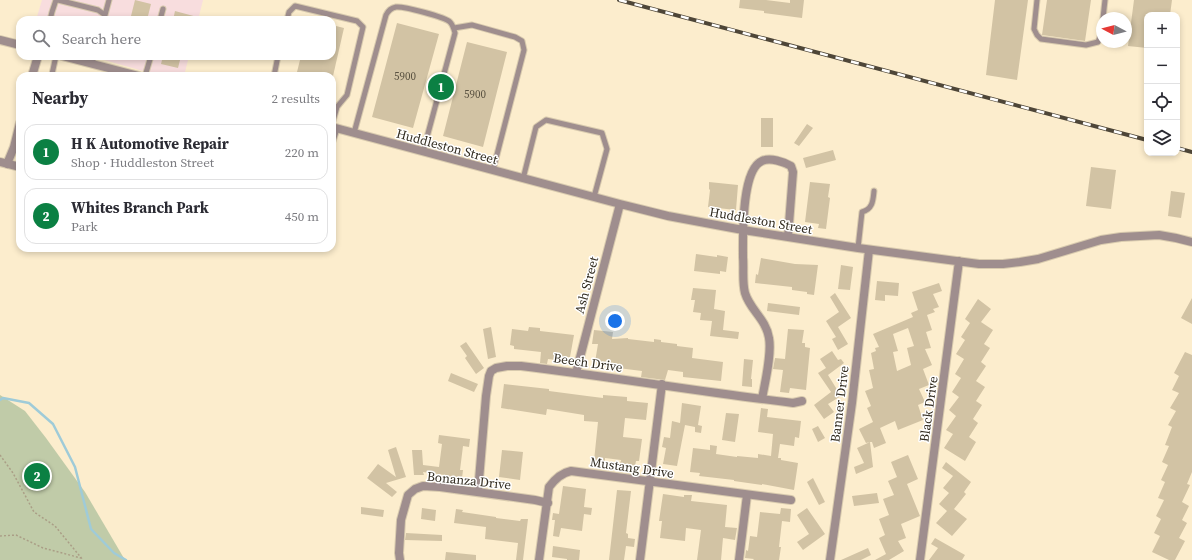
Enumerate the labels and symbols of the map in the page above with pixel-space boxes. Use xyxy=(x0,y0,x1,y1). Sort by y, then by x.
north arrow xyxy=(1096,12,1132,48)
house number: 5900 xyxy=(394,69,416,84)
pin: 1 xyxy=(428,72,454,102)
house number: 5900 xyxy=(464,87,486,102)
street label: Huddleston Street xyxy=(394,125,500,168)
street label: Huddleston Street xyxy=(708,203,814,238)
street label: Ash Street xyxy=(571,254,602,316)
your location xyxy=(605,311,625,331)
street label: Beech Drive xyxy=(552,349,624,376)
street label: Banner Drive xyxy=(826,364,853,443)
street label: Black Drive xyxy=(915,375,942,443)
street label: Mustang Drive xyxy=(589,453,675,482)
pin: 2 xyxy=(24,461,50,491)
street label: Bonanza Drive xyxy=(426,468,512,493)

